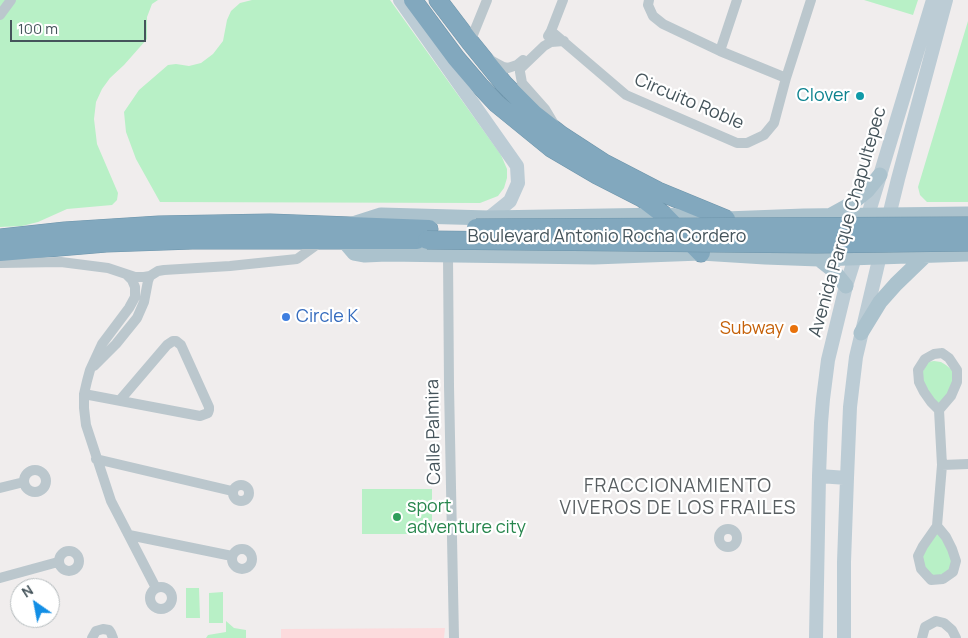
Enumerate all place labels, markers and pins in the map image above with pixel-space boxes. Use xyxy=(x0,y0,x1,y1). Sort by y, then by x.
place label: Clover xyxy=(797,85,850,107)
marker: Clover xyxy=(854,90,866,102)
place label: Circle K xyxy=(296,306,358,328)
marker: Circle K xyxy=(280,311,292,323)
place label: Subway xyxy=(720,318,784,340)
marker: Subway xyxy=(788,323,800,335)
place label: sport adventure city xyxy=(407,496,526,538)
marker: sport adventure city xyxy=(391,511,403,523)

